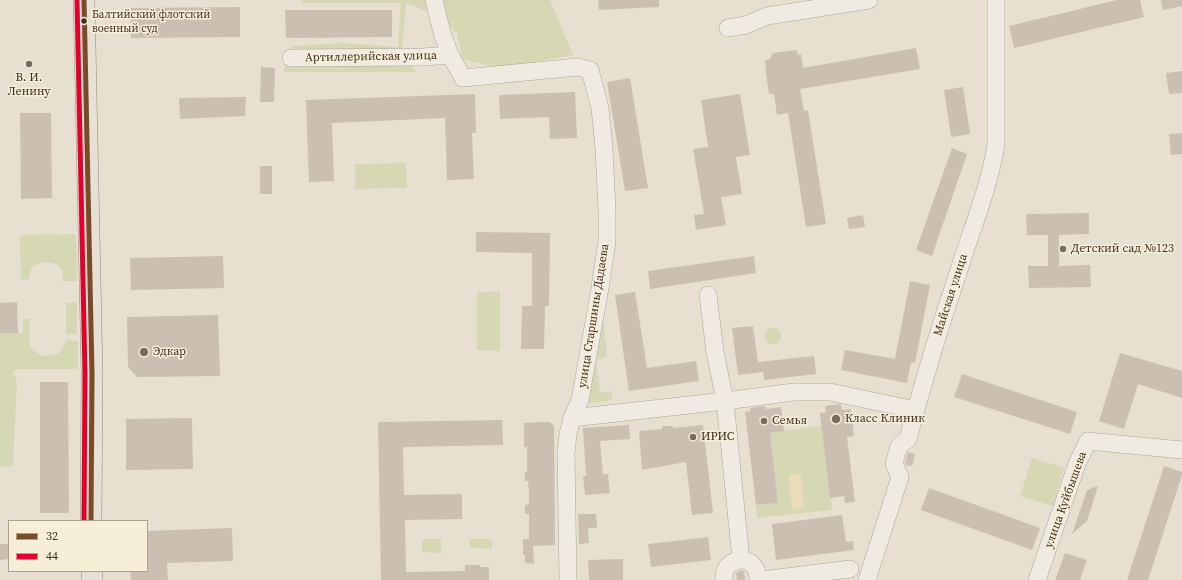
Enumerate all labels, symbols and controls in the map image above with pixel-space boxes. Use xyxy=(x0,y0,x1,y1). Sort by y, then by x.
place label: Балтийский флотский военный суд xyxy=(92,8,210,34)
marker: Балтийский флотский военный суд xyxy=(79,16,89,26)
street label: Артиллерийская улица xyxy=(305,49,437,65)
marker: В. И. Ленину xyxy=(24,59,34,69)
place label: В. И. Ленину xyxy=(7,71,51,99)
place label: Детский сад №123 xyxy=(1071,242,1174,256)
street label: улица Старшины Дадаева xyxy=(575,243,613,389)
marker: Детский сад №123 xyxy=(1058,244,1068,254)
street label: Майская улица xyxy=(931,252,971,338)
place label: Эдкар xyxy=(153,345,186,359)
marker: Эдкар xyxy=(138,346,150,358)
place label: Класс Клиник xyxy=(845,412,925,426)
marker: Класс Клиник xyxy=(830,413,842,425)
place label: Семья xyxy=(772,414,807,428)
marker: Семья xyxy=(759,416,769,426)
place label: ИРИС xyxy=(701,430,734,444)
marker: ИРИС xyxy=(688,432,698,442)
street label: улица Куйбышева xyxy=(1042,450,1090,550)
legend xyxy=(8,520,148,572)
text: 32 xyxy=(46,528,58,544)
text: 44 xyxy=(46,548,58,564)

